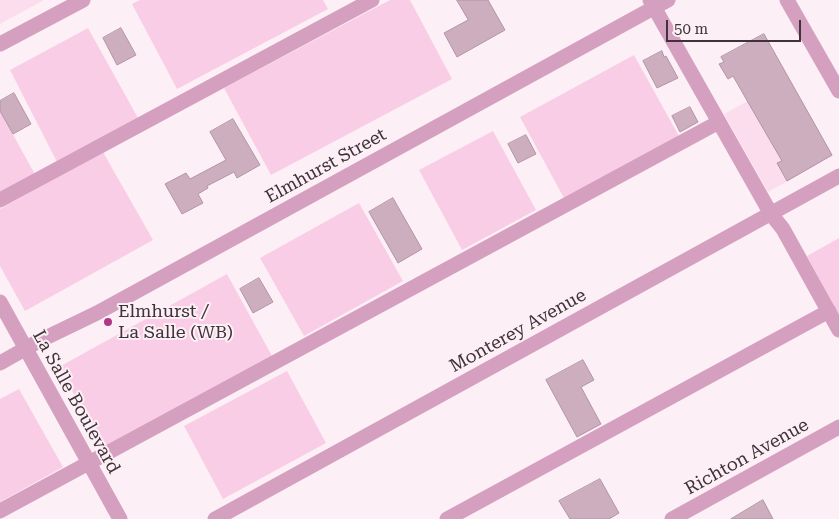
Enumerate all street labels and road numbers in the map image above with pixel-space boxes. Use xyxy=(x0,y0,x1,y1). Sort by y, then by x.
street label: Elmhurst Street xyxy=(262,124,390,208)
street label: Monterey Avenue xyxy=(446,285,590,377)
street label: La Salle Boulevard xyxy=(28,327,124,477)
street label: Richton Avenue xyxy=(681,414,813,500)

